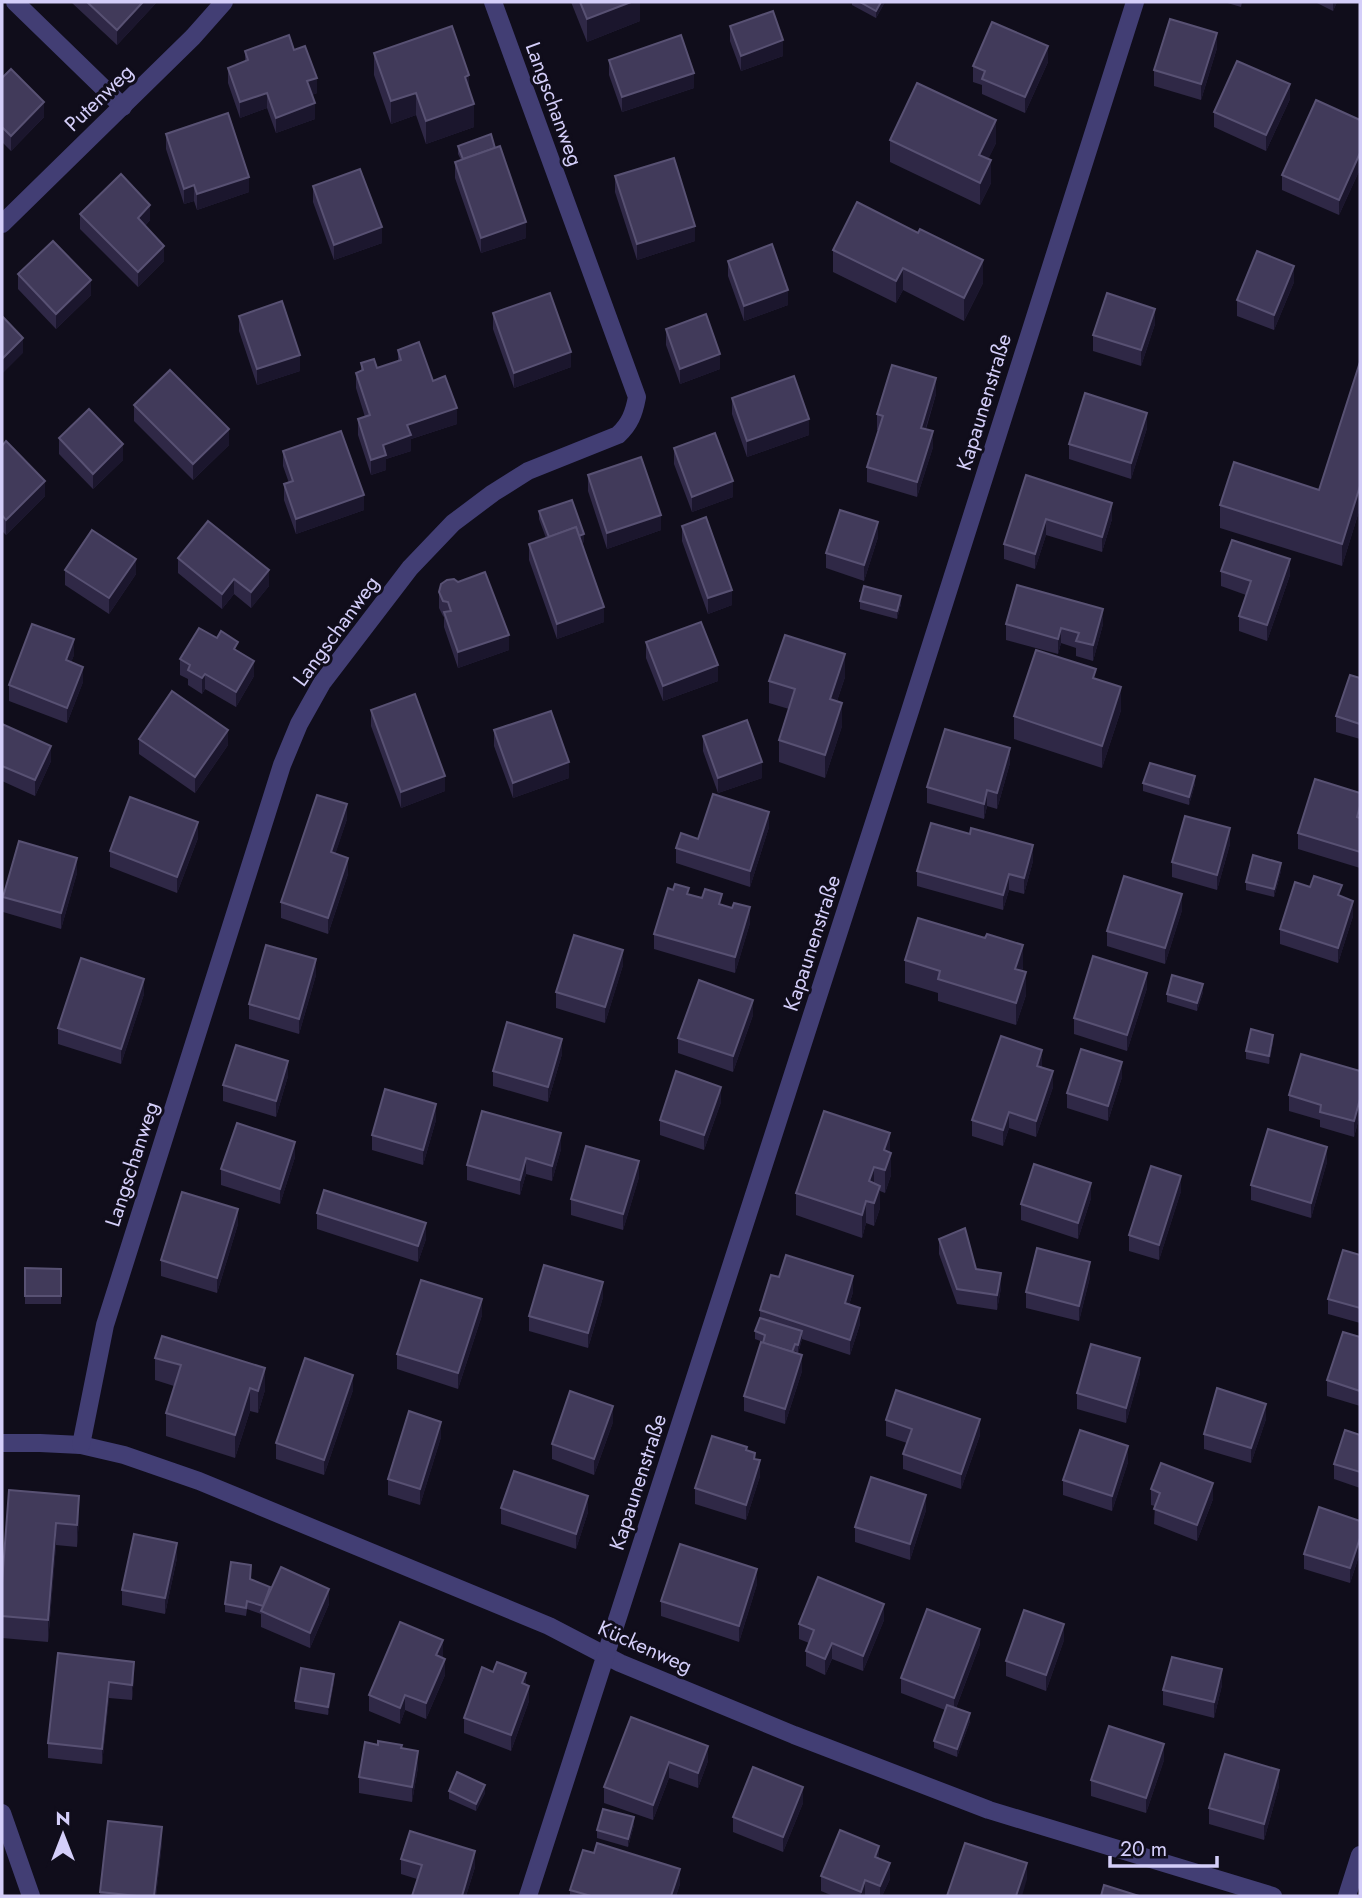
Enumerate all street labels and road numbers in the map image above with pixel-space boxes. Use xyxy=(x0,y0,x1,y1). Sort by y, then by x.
street label: Langschanweg xyxy=(518,38,590,170)
street label: Putenweg xyxy=(58,57,140,139)
street label: Kapaunenstraße xyxy=(949,330,1019,474)
street label: Langschanweg xyxy=(286,570,386,692)
street label: Kapaunenstraße xyxy=(776,871,848,1015)
street label: Langschanweg xyxy=(98,1098,166,1230)
street label: Kapaunenstraße xyxy=(602,1410,674,1554)
street label: Kückenweg xyxy=(593,1613,697,1681)

